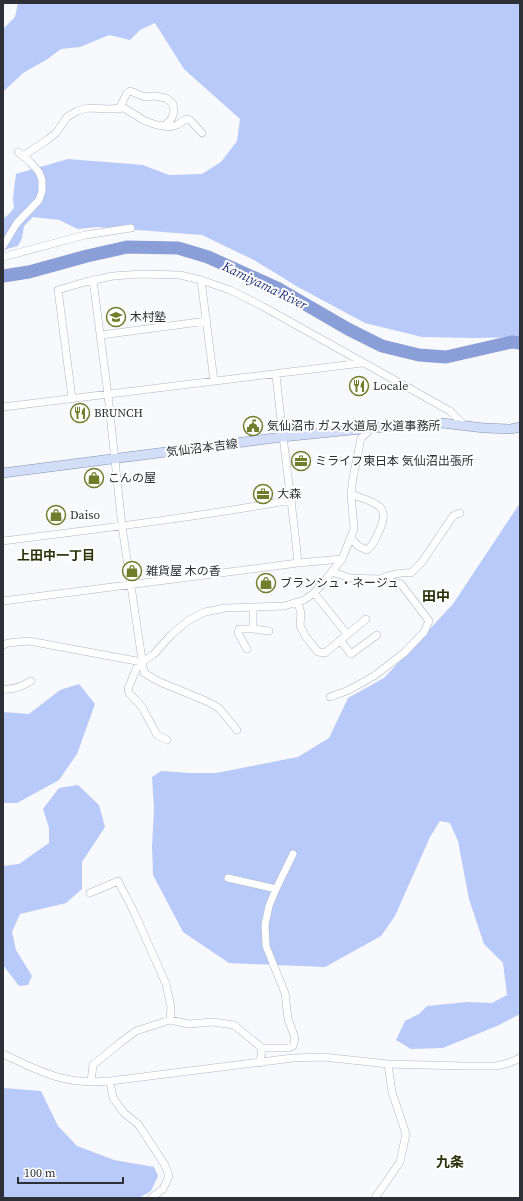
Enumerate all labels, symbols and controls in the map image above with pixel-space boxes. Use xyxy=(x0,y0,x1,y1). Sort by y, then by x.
water label: Kamiyama River xyxy=(219,257,311,314)
school or university icon: 木村塾 xyxy=(105,306,127,328)
place label: 木村塾 xyxy=(130,309,166,325)
restaurant icon: Locale xyxy=(348,375,370,397)
place label: Locale xyxy=(373,378,408,394)
restaurant icon: BRUNCH xyxy=(69,402,91,424)
place label: BRUNCH xyxy=(94,405,143,421)
public building icon: 気仙沼市 ガス水道局 水道事務所 xyxy=(242,415,264,437)
place label: 気仙沼市 ガス水道局 水道事務所 xyxy=(267,418,441,434)
street label: 気仙沼本吉線 xyxy=(165,436,239,460)
office icon: ミライフ東日本 気仙沼出張所 xyxy=(290,450,312,472)
place label: ミライフ東日本 気仙沼出張所 xyxy=(315,453,474,469)
shop icon: こんの屋 xyxy=(83,467,105,489)
place label: こんの屋 xyxy=(108,470,156,486)
office icon: 大森 xyxy=(252,483,274,505)
place label: 大森 xyxy=(277,486,301,502)
shop icon: Daiso xyxy=(45,504,67,526)
place label: Daiso xyxy=(70,507,100,523)
district label: 上田中一丁目 xyxy=(17,547,95,564)
shop icon: 雑貨屋 木の香 xyxy=(121,560,143,582)
place label: 雑貨屋 木の香 xyxy=(146,563,221,579)
shop icon: ブランシュ・ネージュ xyxy=(255,572,277,594)
place label: ブランシュ・ネージュ xyxy=(280,575,399,591)
district label: 田中 xyxy=(422,586,450,606)
district label: 九条 xyxy=(436,1152,464,1172)
scale bar xyxy=(18,1159,123,1185)
text: 100 m xyxy=(24,1165,56,1181)

